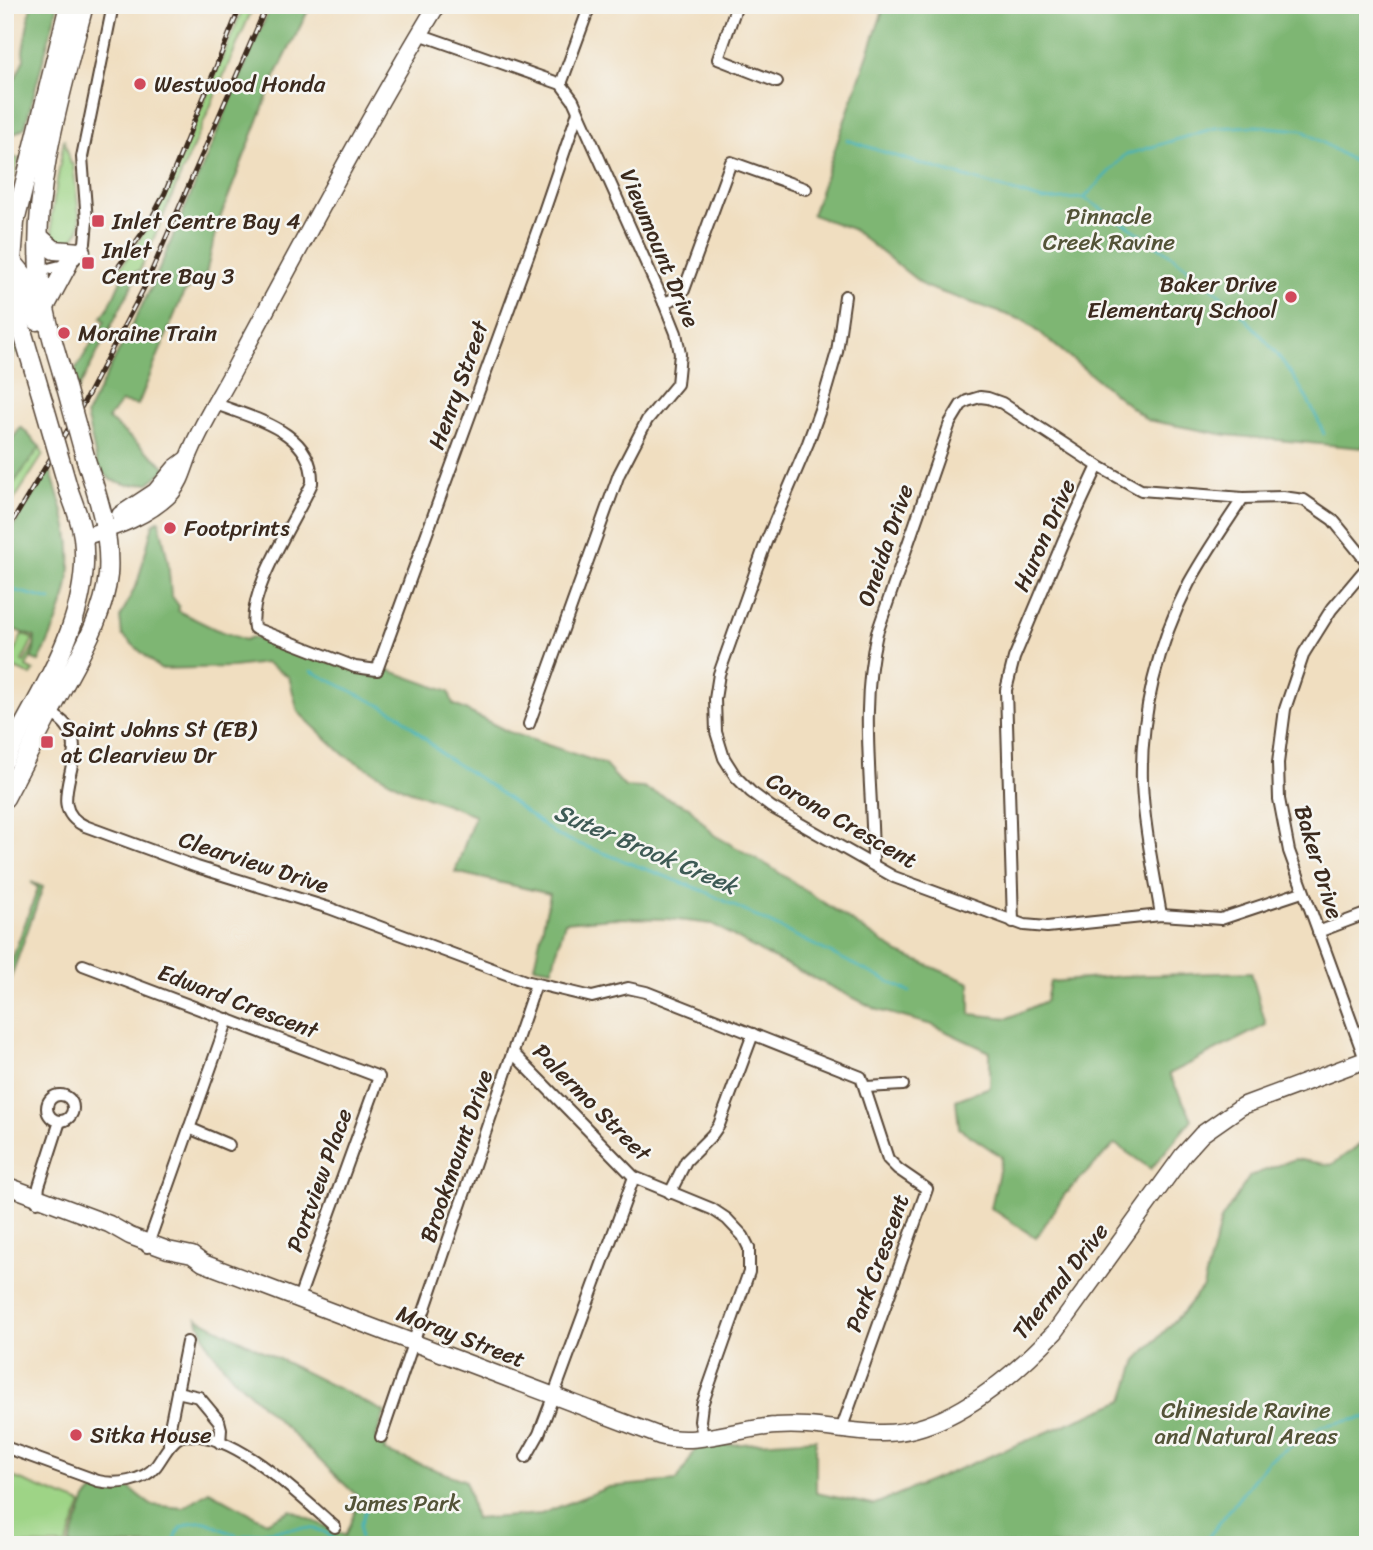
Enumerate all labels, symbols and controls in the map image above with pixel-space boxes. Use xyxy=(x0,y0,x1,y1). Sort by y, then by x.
place label: Westwood Honda xyxy=(154,64,326,105)
marker: Westwood Honda xyxy=(132,76,148,92)
street label: Viewmount Drive xyxy=(608,162,711,334)
park label: Pinnacle Creek Ravine xyxy=(1043,196,1175,263)
place label: Inlet Centre Bay 4 xyxy=(111,201,301,242)
marker: Inlet Centre Bay 4 xyxy=(90,213,106,229)
place label: Inlet Centre Bay 3 xyxy=(101,230,235,297)
marker: Inlet Centre Bay 3 xyxy=(80,255,96,271)
place label: Baker Drive Elementary School xyxy=(1087,264,1277,331)
marker: Baker Drive Elementary School xyxy=(1283,289,1299,305)
place label: Moraine Train xyxy=(78,313,217,354)
street label: Henry Street xyxy=(416,313,501,455)
marker: Moraine Train xyxy=(56,325,72,341)
street label: Huron Drive xyxy=(1001,472,1088,598)
street label: Oneida Drive xyxy=(845,478,926,612)
place label: Footprints xyxy=(184,508,290,549)
marker: Footprints xyxy=(162,520,178,536)
place label: Saint Johns St (EB) at Clearview Dr xyxy=(61,709,258,776)
marker: Saint Johns St (EB) at Clearview Dr xyxy=(39,734,55,750)
street label: Corona Crescent xyxy=(758,760,925,880)
water label: Suter Brook Creek xyxy=(548,791,746,907)
street label: Baker Drive xyxy=(1282,800,1355,925)
street label: Clearview Drive xyxy=(173,819,334,906)
street label: Edward Crescent xyxy=(152,952,326,1052)
street label: Palermo Street xyxy=(522,1033,662,1173)
street label: Brookmount Drive xyxy=(408,1064,505,1248)
street label: Portview Place xyxy=(274,1102,365,1258)
street label: Park Crescent xyxy=(834,1188,921,1338)
street label: Thermal Drive xyxy=(1001,1213,1120,1349)
street label: Moray Street xyxy=(390,1293,531,1380)
park label: Chineside Ravine and Natural Areas xyxy=(1154,1390,1338,1457)
place label: Sitka House xyxy=(90,1415,212,1456)
marker: Sitka House xyxy=(68,1427,84,1443)
park label: James Park xyxy=(344,1483,461,1524)

